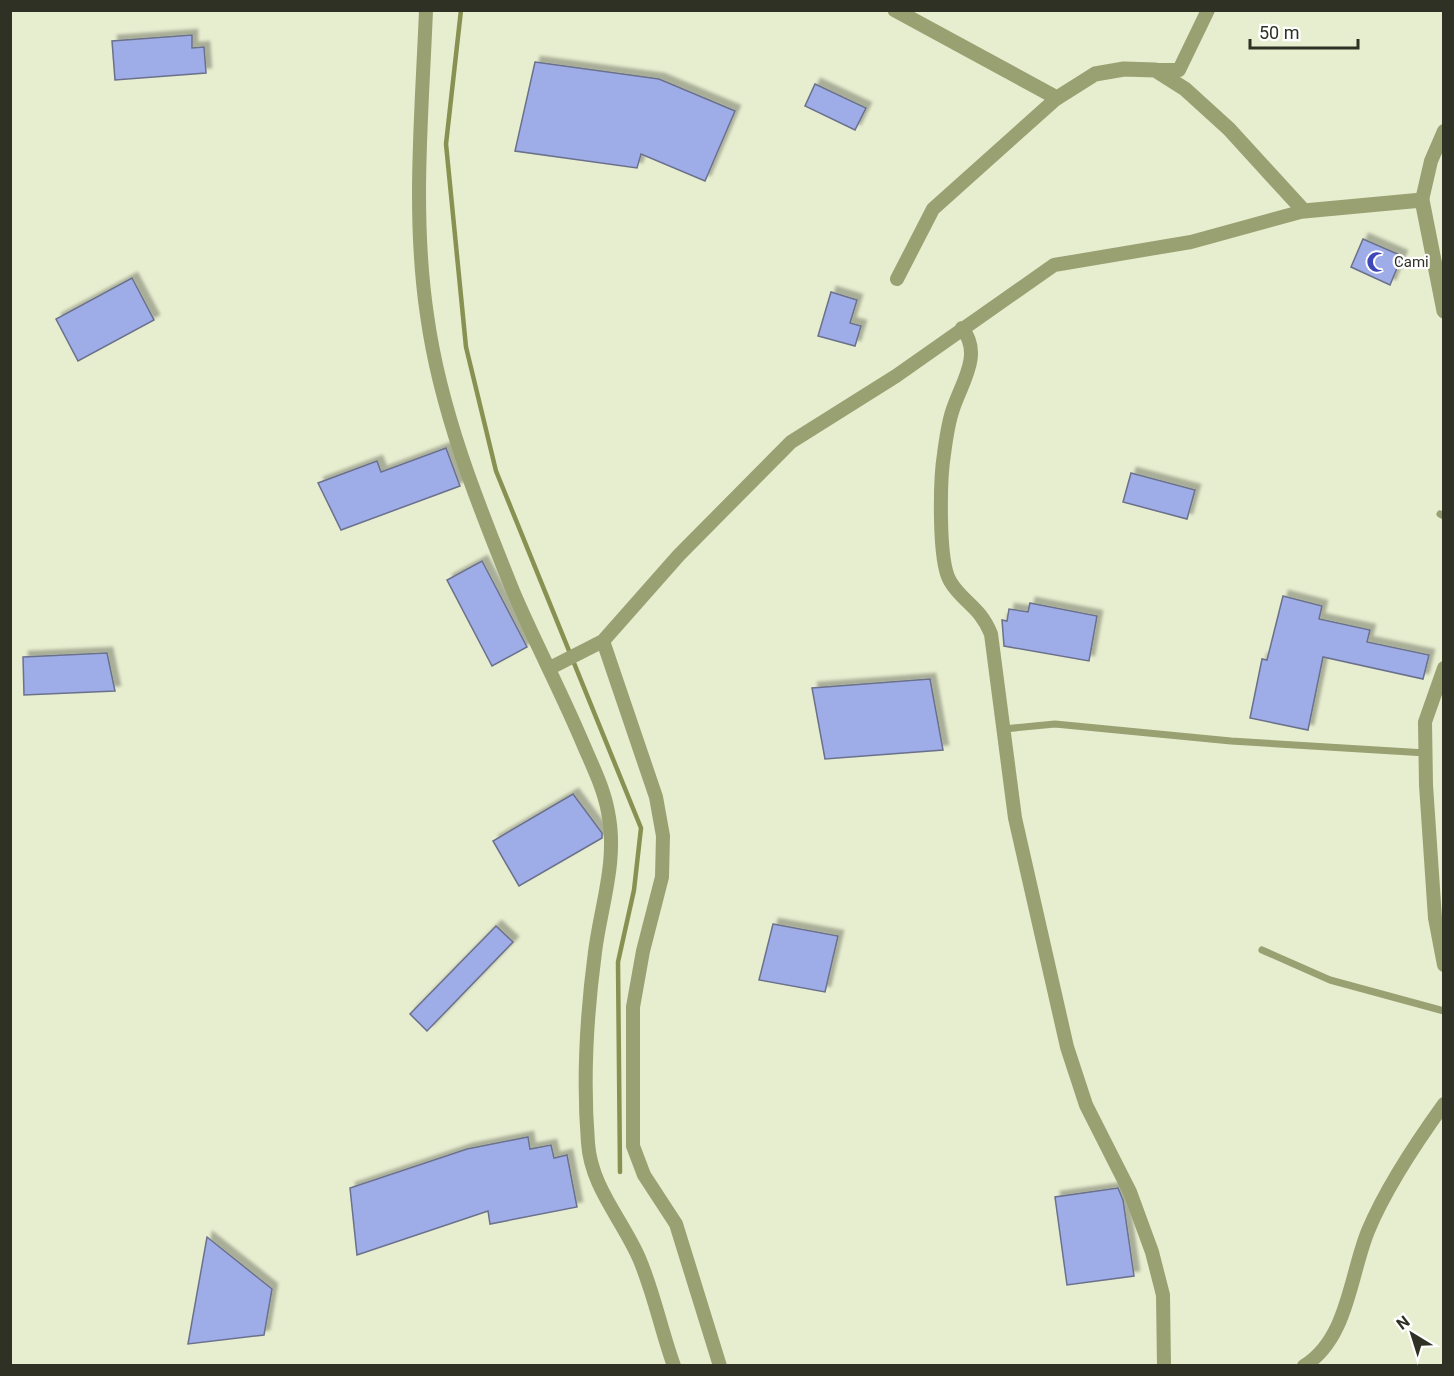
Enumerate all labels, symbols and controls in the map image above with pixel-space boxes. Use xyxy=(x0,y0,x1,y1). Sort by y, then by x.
scale bar xyxy=(1250,12,1358,50)
text: 50 m xyxy=(1259,22,1299,43)
mosque icon: Cami xyxy=(1365,250,1389,274)
place label: Cami xyxy=(1394,253,1429,271)
north arrow xyxy=(1382,1304,1442,1364)
text: N xyxy=(1393,1312,1413,1334)

